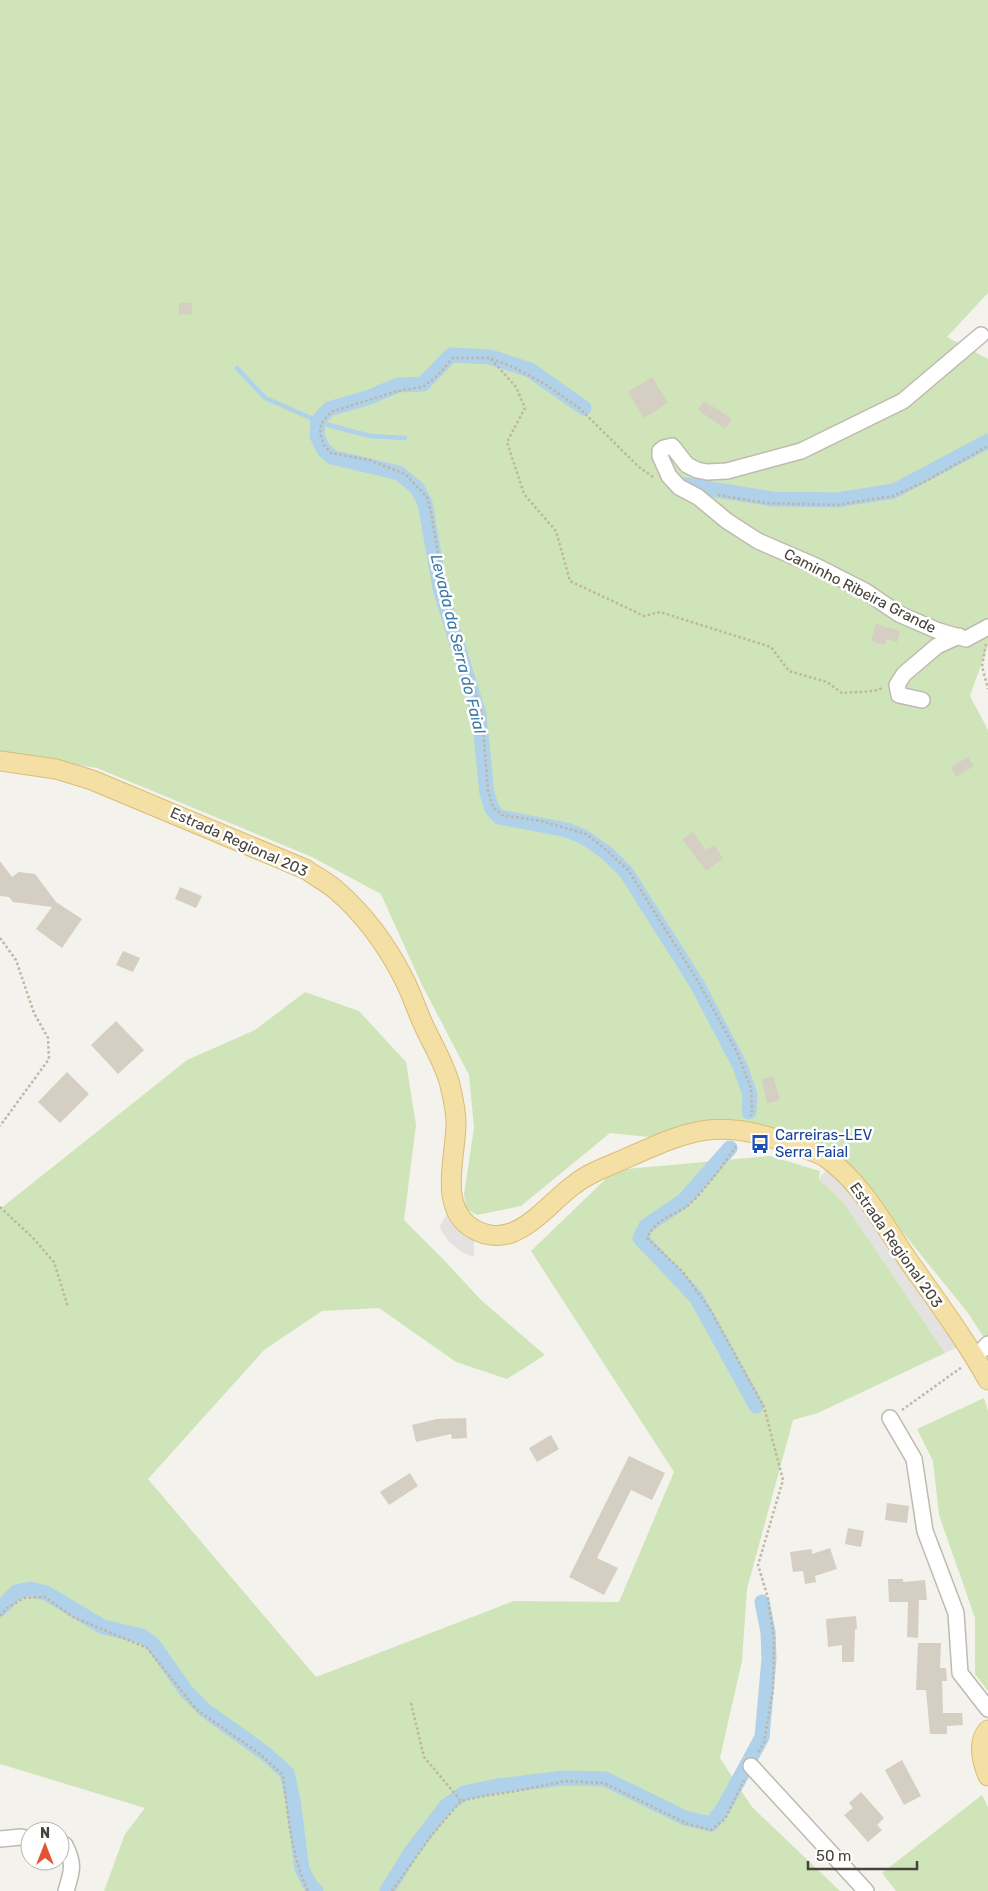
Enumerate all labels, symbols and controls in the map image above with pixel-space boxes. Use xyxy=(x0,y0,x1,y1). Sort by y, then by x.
street label: Caminho Ribeira Grande xyxy=(781,545,939,637)
water label: Levada da Serra do Faial xyxy=(426,552,490,737)
street label: Estrada Regional 203 xyxy=(167,804,311,880)
place label: Carreiras-LEV Serra Faial xyxy=(775,1126,872,1161)
bus stop icon: Carreiras-LEV Serra Faial xyxy=(749,1133,771,1155)
street label: Estrada Regional 203 xyxy=(846,1179,946,1311)
north arrow xyxy=(20,1821,70,1871)
text: N xyxy=(40,1825,50,1842)
scale bar xyxy=(808,1838,917,1870)
text: 50 m xyxy=(816,1847,851,1865)

